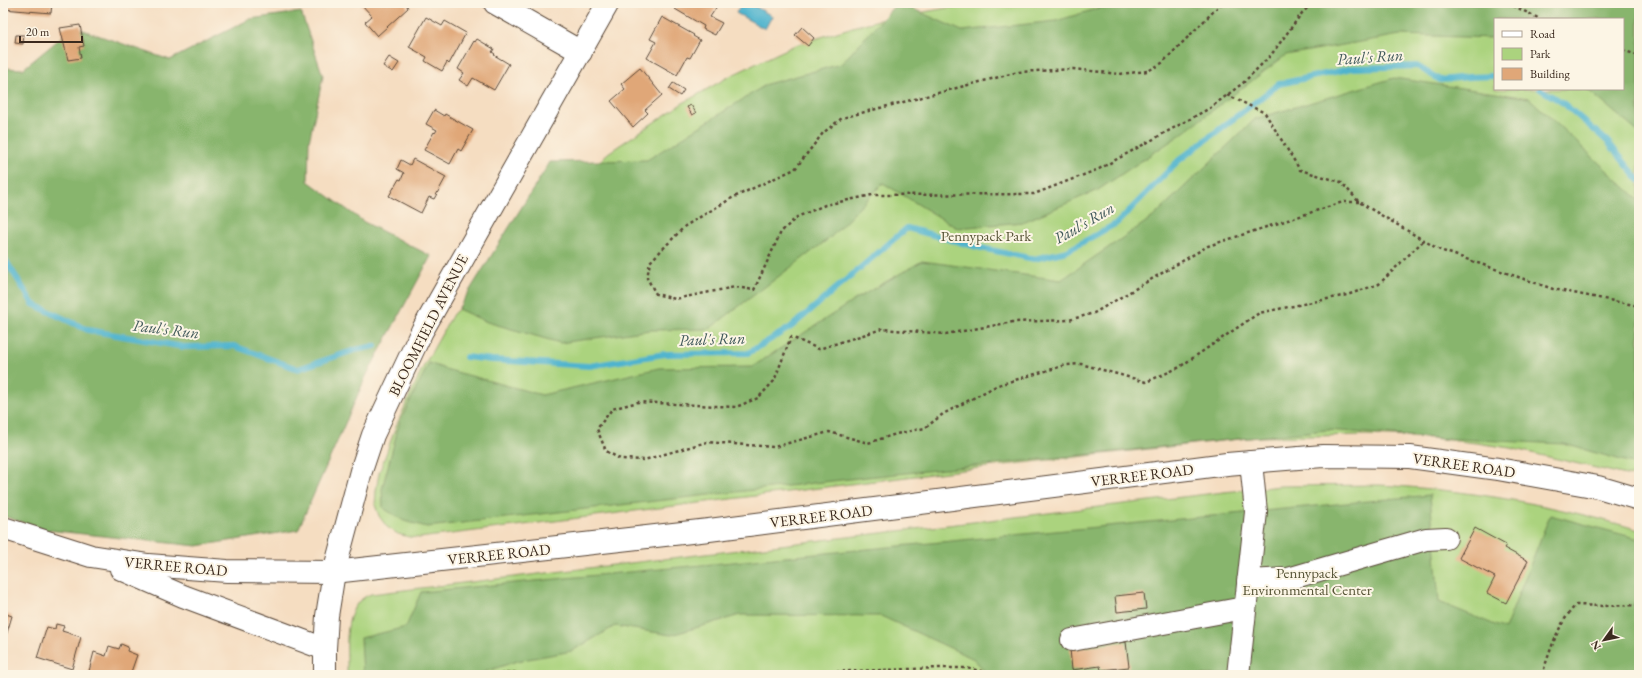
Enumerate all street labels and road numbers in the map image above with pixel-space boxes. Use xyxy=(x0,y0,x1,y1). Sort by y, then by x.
street label: BLOOMFIELD AVENUE xyxy=(384,250,472,399)
street label: VERREE ROAD xyxy=(1412,448,1516,482)
street label: VERREE ROAD xyxy=(1090,459,1194,491)
street label: VERREE ROAD xyxy=(769,500,873,532)
street label: VERREE ROAD xyxy=(447,539,551,569)
street label: VERREE ROAD xyxy=(124,552,228,580)

